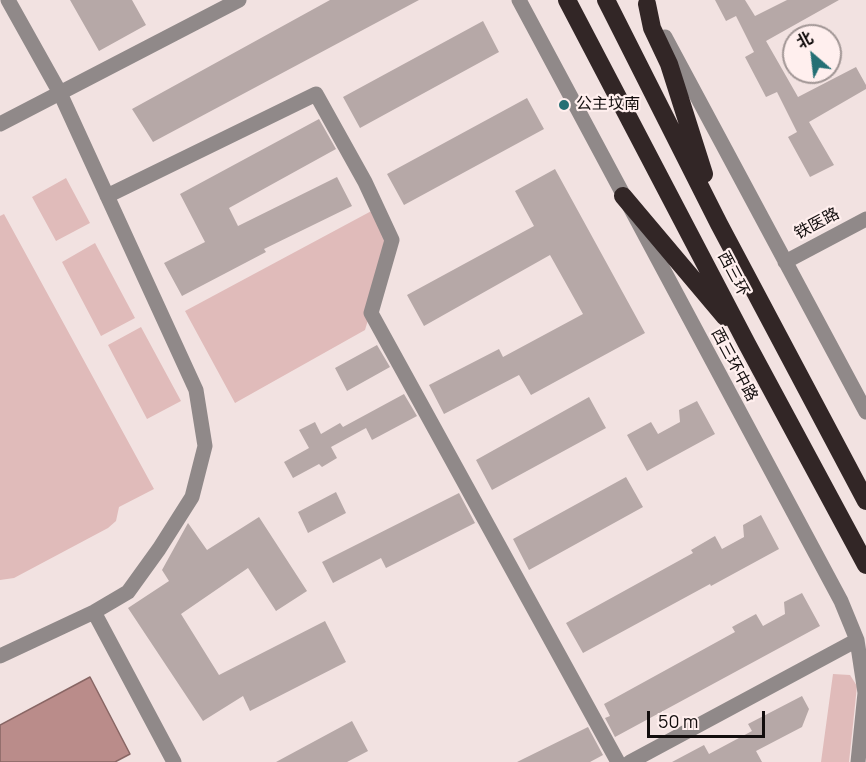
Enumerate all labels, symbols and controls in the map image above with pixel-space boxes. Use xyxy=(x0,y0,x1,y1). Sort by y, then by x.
north arrow xyxy=(782,24,842,84)
text: 北 xyxy=(792,26,817,53)
place label: 公主坟南 xyxy=(576,95,640,115)
marker: 公主坟南 xyxy=(557,98,571,112)
street label: 铁医路 xyxy=(791,204,843,244)
street label: 西三环 xyxy=(713,248,753,300)
street label: 西三环中路 xyxy=(707,325,761,405)
scale bar xyxy=(650,699,768,737)
text: 50 m xyxy=(658,709,698,733)

